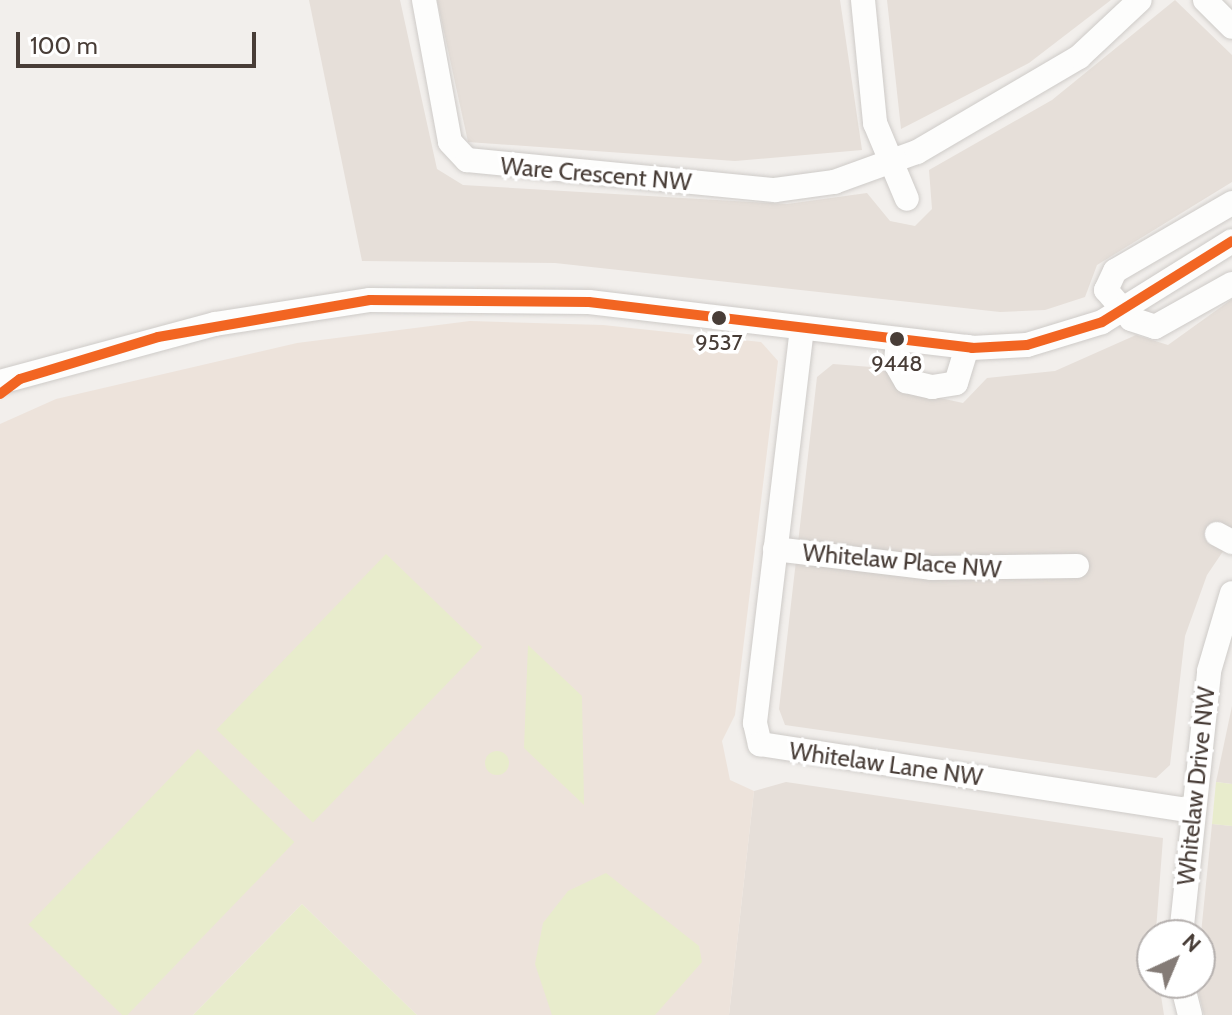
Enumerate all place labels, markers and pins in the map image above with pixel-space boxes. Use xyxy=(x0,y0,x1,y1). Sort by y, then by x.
marker: 9537 xyxy=(711,310,727,326)
place label: 9537 xyxy=(695,330,743,356)
marker: 9448 xyxy=(889,331,905,347)
place label: 9448 xyxy=(871,351,923,377)

